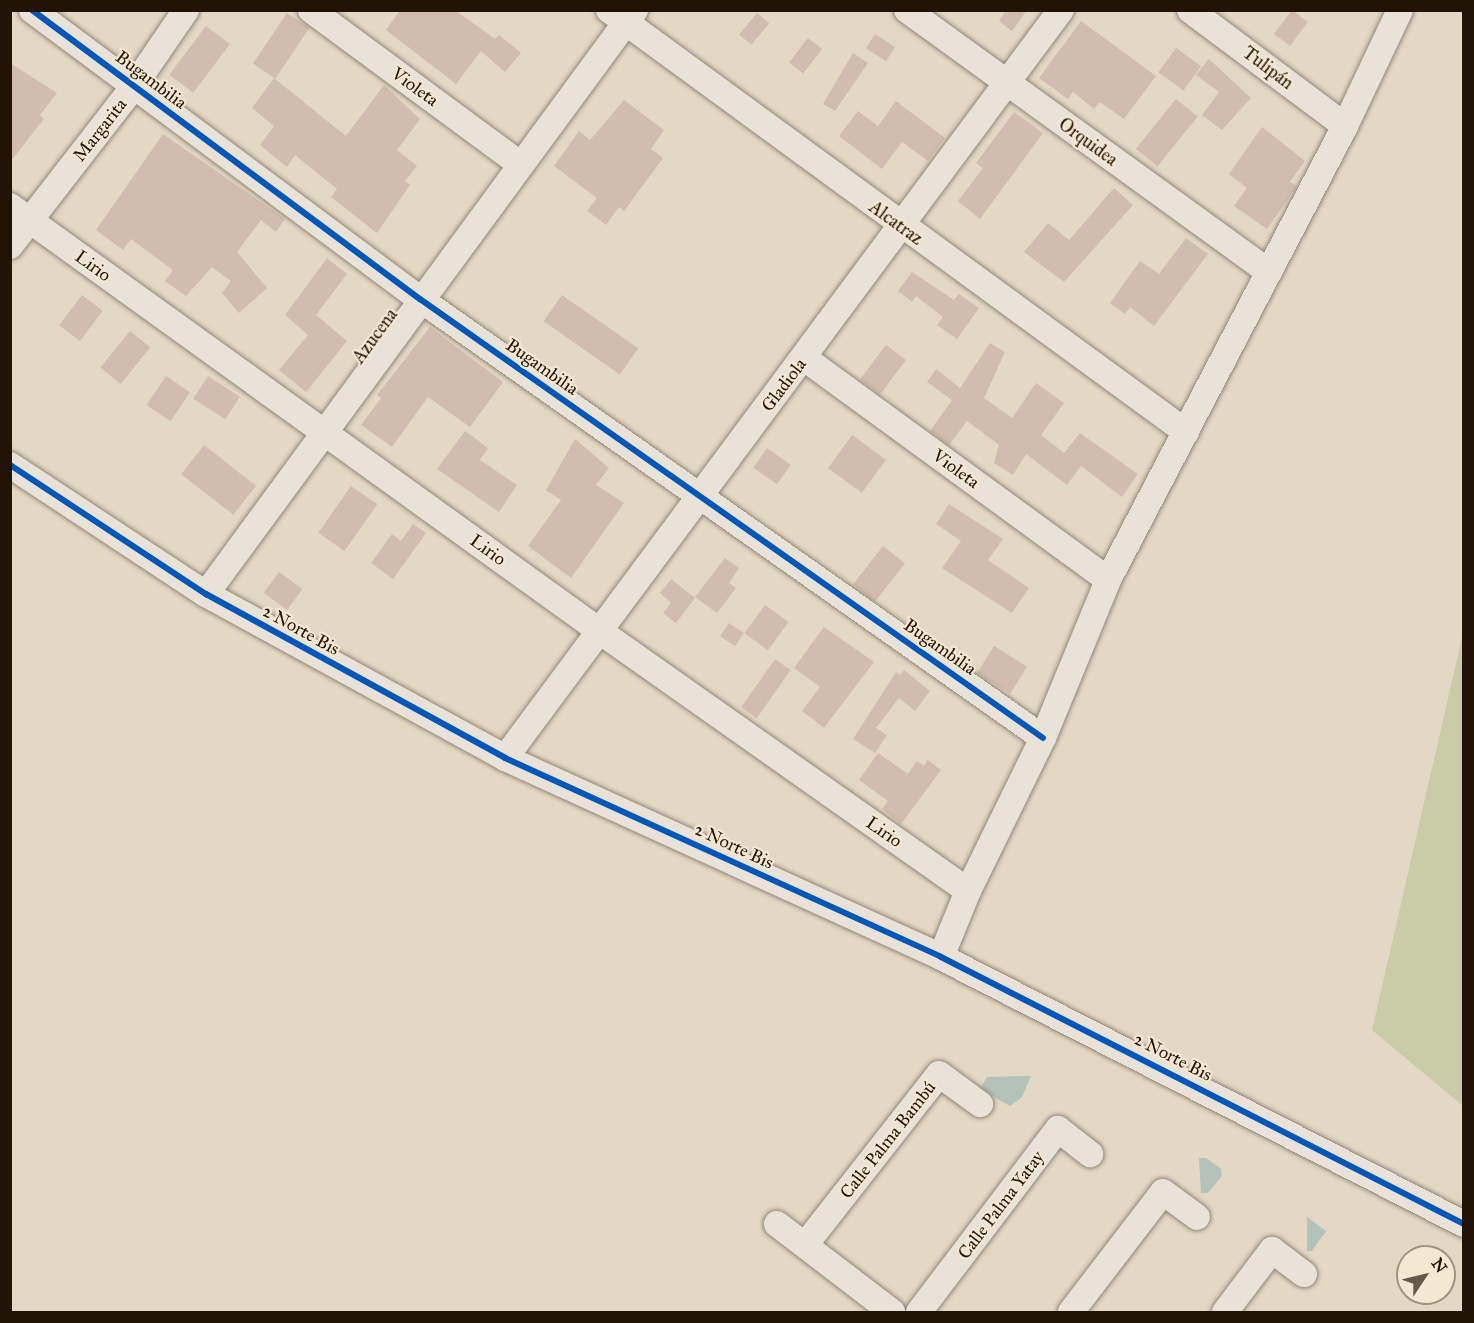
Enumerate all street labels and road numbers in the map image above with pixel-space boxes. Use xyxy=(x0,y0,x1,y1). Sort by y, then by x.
street label: Tulipán xyxy=(1238,42,1298,94)
street label: Bugambilia xyxy=(111,46,191,114)
street label: Violeta xyxy=(387,63,443,111)
street label: Margarita xyxy=(69,94,131,166)
street label: Orquidea xyxy=(1054,113,1122,171)
street label: Alcatraz xyxy=(865,196,927,250)
street label: Lirio xyxy=(71,246,115,286)
street label: Azucena xyxy=(348,304,402,368)
street label: Bugambilia xyxy=(502,334,582,400)
street label: Gladiola xyxy=(757,354,811,416)
street label: Violeta xyxy=(928,445,984,493)
street label: Lirio xyxy=(466,530,510,570)
street label: 2 Norte Bis xyxy=(259,600,343,660)
street label: Bugambilia xyxy=(900,614,980,680)
street label: Lirio xyxy=(862,812,906,852)
street label: 2 Norte Bis xyxy=(691,818,777,874)
street label: 2 Norte Bis xyxy=(1130,1028,1216,1086)
street label: Calle Palma Bambú xyxy=(836,1077,940,1203)
street label: Calle Palma Yatay xyxy=(953,1147,1049,1263)

